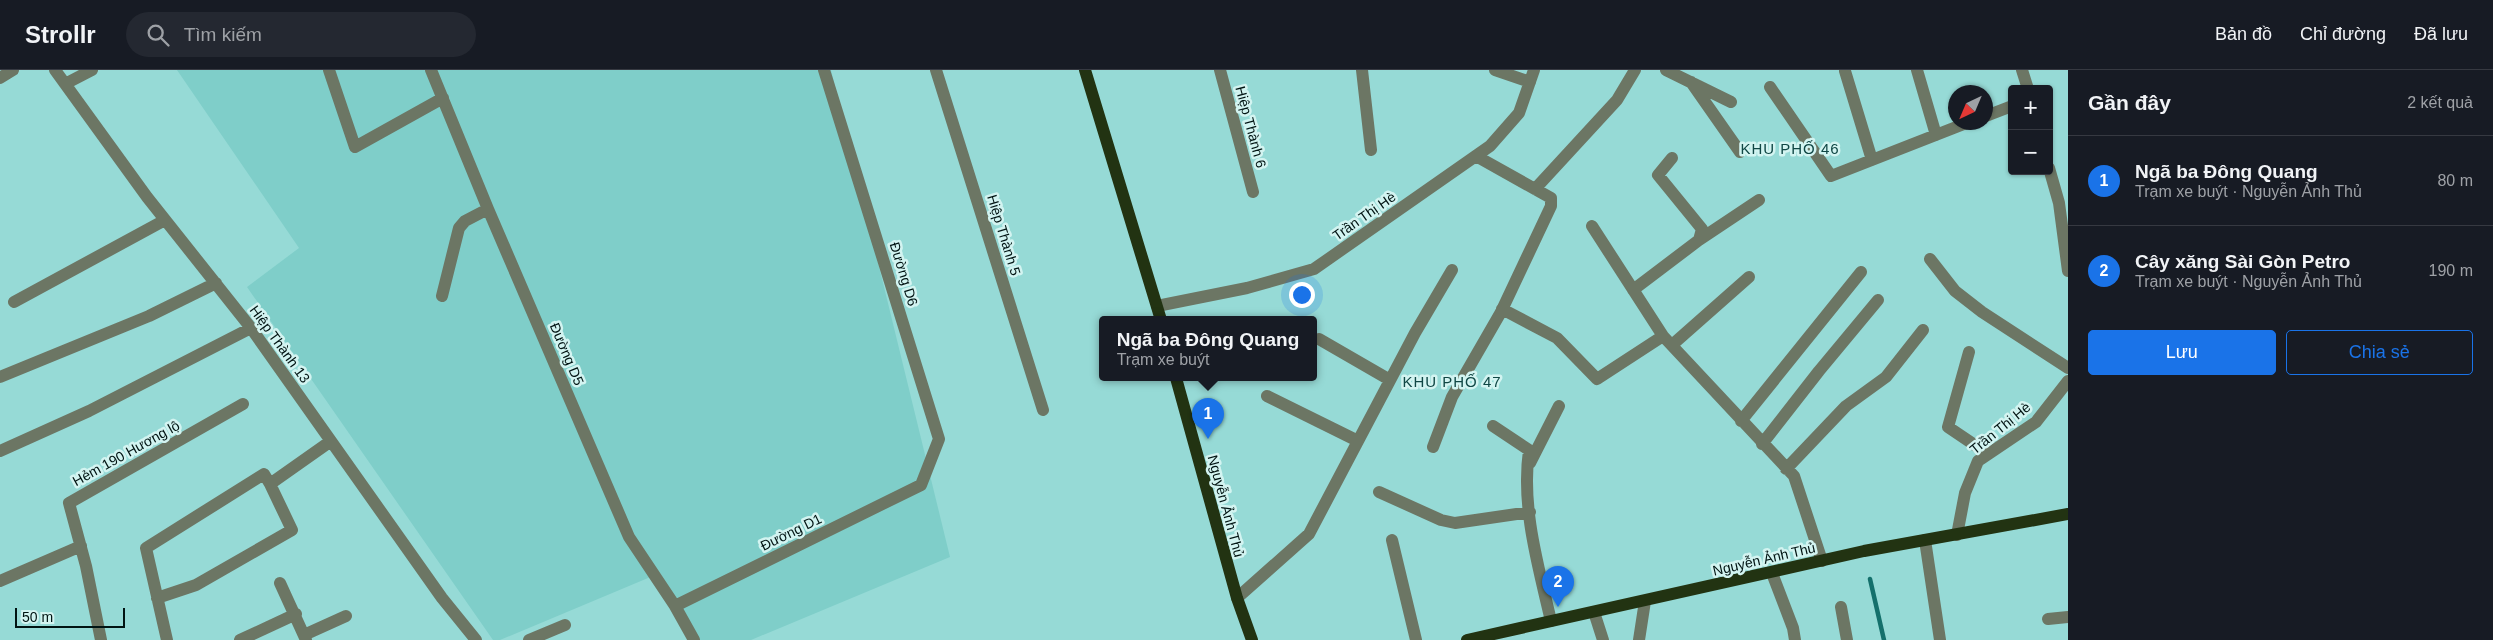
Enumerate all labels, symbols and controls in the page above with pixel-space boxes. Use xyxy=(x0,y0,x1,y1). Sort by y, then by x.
search box xyxy=(126,12,476,57)
text: Strollr xyxy=(25,21,96,48)
icon: search xyxy=(144,21,172,49)
text: Tìm kiếm xyxy=(184,24,262,45)
text: Bản đồ xyxy=(2215,24,2272,44)
text: Chỉ đường xyxy=(2300,24,2386,44)
text: Đã lưu xyxy=(2414,24,2468,44)
street label: Hiệp Thành 6 xyxy=(1232,84,1270,170)
north arrow xyxy=(1948,85,1993,130)
map controls xyxy=(2008,85,2053,175)
button: + xyxy=(2008,85,2053,130)
text: Gần đây xyxy=(2088,91,2171,114)
text: 2 kết quả xyxy=(2407,94,2473,111)
button: − xyxy=(2008,130,2053,175)
district label: KHU PHỐ 46 xyxy=(1740,140,1840,157)
text: Ngã ba Đông Quang xyxy=(2135,161,2318,182)
text: 1 xyxy=(2100,172,2108,189)
text: 80 m xyxy=(2437,172,2473,189)
text: Trạm xe buýt · Nguyễn Ảnh Thủ xyxy=(2135,183,2362,200)
street label: Trần Thị Hè xyxy=(1329,188,1399,244)
street label: Hiệp Thành 5 xyxy=(984,193,1024,278)
street label: Đường D6 xyxy=(887,240,921,308)
text: Cây xăng Sài Gòn Petro xyxy=(2135,251,2350,272)
text: 2 xyxy=(2100,262,2108,279)
text: 190 m xyxy=(2429,262,2473,279)
text: Trạm xe buýt · Nguyễn Ảnh Thủ xyxy=(2135,273,2362,290)
your location xyxy=(1289,282,1315,308)
street label: Hiệp Thành 13 xyxy=(247,302,314,386)
popup xyxy=(1099,316,1317,381)
street label: Đường D5 xyxy=(547,320,587,388)
text: Ngã ba Đông Quang xyxy=(1117,329,1299,350)
button: Lưu xyxy=(2088,330,2276,375)
button: Chia sẻ xyxy=(2286,330,2473,375)
text: Trạm xe buýt xyxy=(1117,351,1209,368)
district label: KHU PHỐ 47 xyxy=(1402,373,1502,390)
pin: 1 xyxy=(1192,398,1224,439)
street label: Trần Thị Hè xyxy=(1967,399,2034,457)
street label: Hẻm 190 Hương lộ xyxy=(70,417,182,489)
street label: Nguyễn Ảnh Thủ xyxy=(1205,453,1247,559)
street label: Đường D1 xyxy=(758,510,824,554)
street label: Nguyễn Ảnh Thủ xyxy=(1711,539,1817,579)
pin: 2 xyxy=(1542,566,1574,607)
scale bar xyxy=(15,605,125,628)
text: 50 m xyxy=(22,609,53,625)

